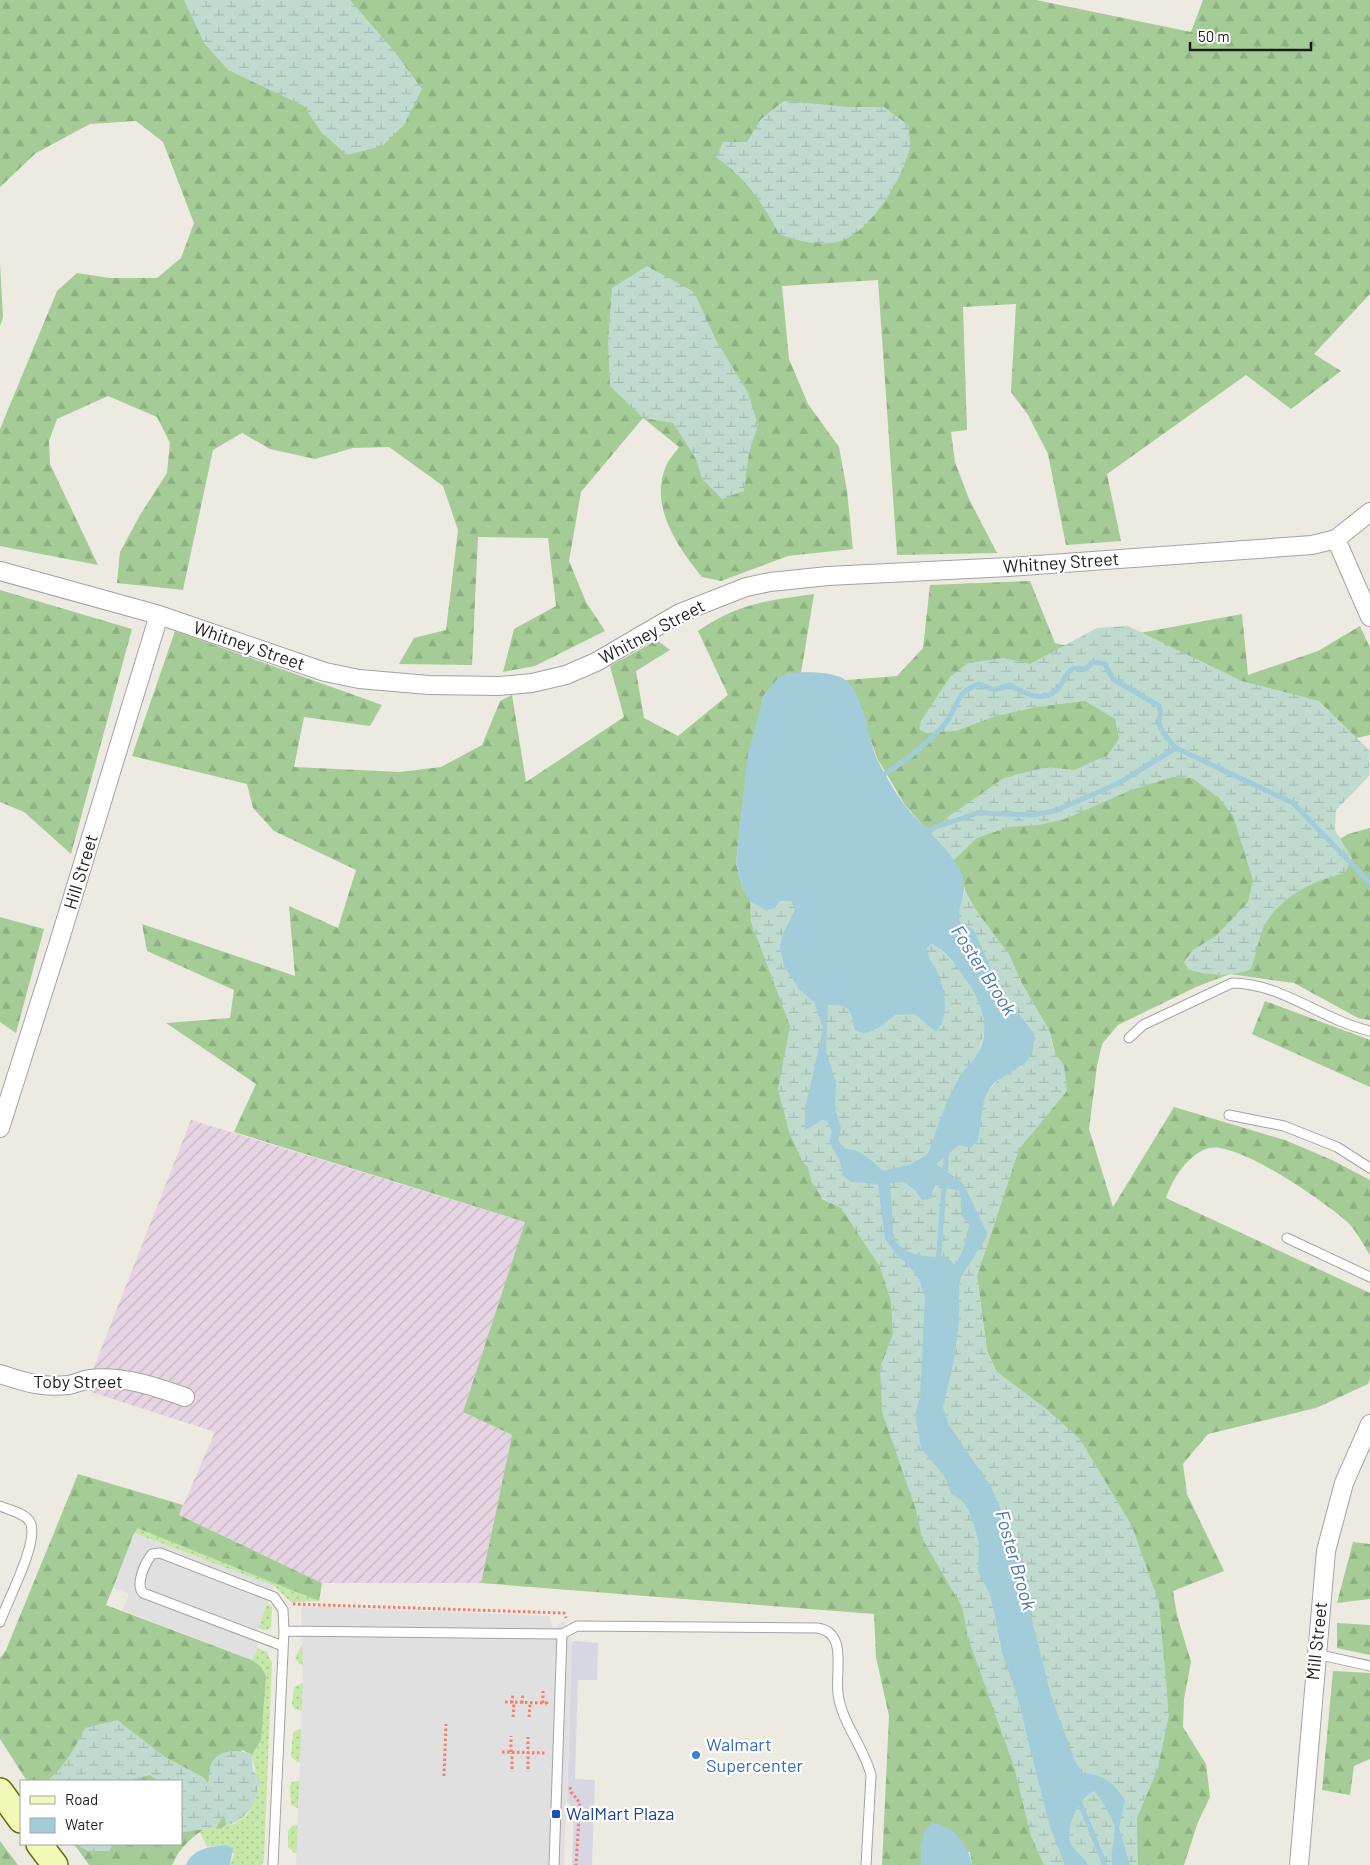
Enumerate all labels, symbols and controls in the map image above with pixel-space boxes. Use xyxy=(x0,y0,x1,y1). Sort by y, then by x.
scale bar xyxy=(1190,20,1311,52)
text: 50 m xyxy=(1198,27,1230,45)
street label: Whitney Street xyxy=(1002,547,1120,577)
street label: Whitney Street xyxy=(595,594,708,668)
street label: Whitney Street xyxy=(191,616,308,674)
street label: Hill Street xyxy=(58,831,102,912)
water label: Foster Brook xyxy=(947,920,1022,1020)
street label: Toby Street xyxy=(33,1370,123,1392)
water label: Foster Brook xyxy=(991,1507,1042,1613)
street label: Mill Street xyxy=(1301,1601,1331,1681)
place label: Walmart Supercenter xyxy=(706,1733,804,1776)
marker: Walmart Supercenter xyxy=(690,1749,702,1761)
legend xyxy=(20,1780,182,1845)
text: Road xyxy=(65,1790,98,1808)
place label: WalMart Plaza xyxy=(566,1802,675,1824)
marker: WalMart Plaza xyxy=(550,1808,562,1820)
text: Water xyxy=(65,1815,104,1833)

